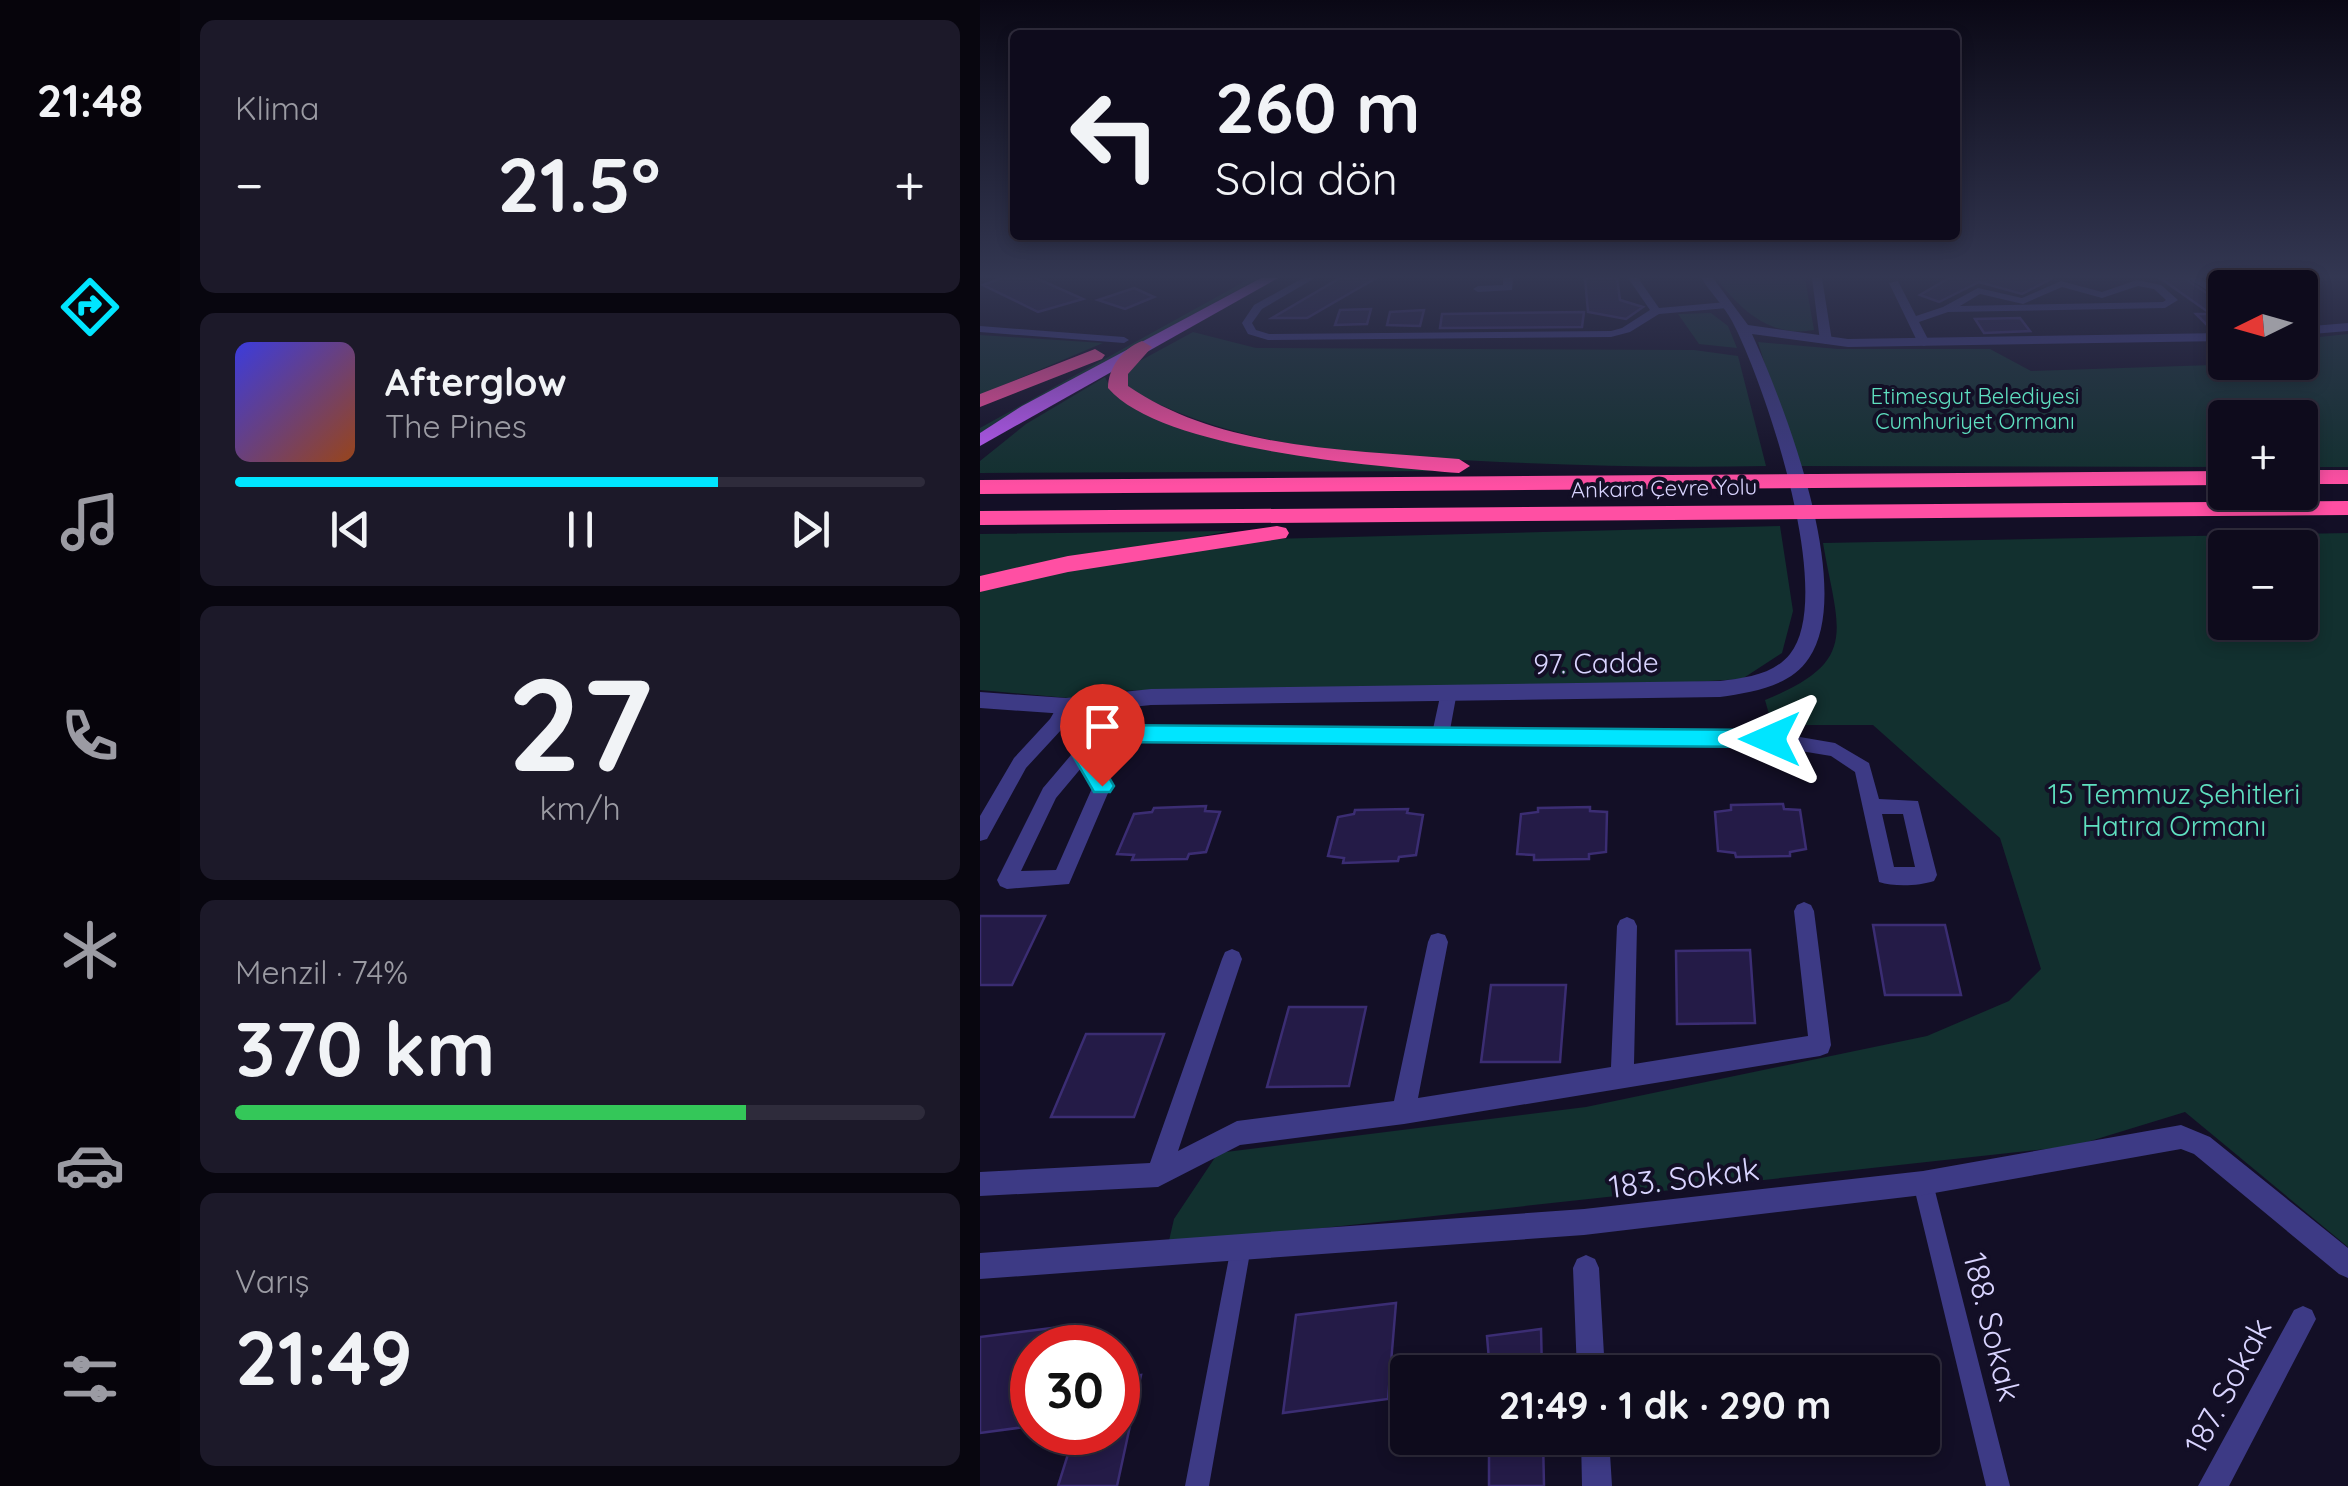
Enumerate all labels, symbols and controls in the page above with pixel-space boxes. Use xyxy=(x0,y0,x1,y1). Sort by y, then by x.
text: 260 m xyxy=(1215,63,1421,151)
icon: left xyxy=(1050,70,1180,200)
text: 21:48 xyxy=(37,72,143,128)
text: Klima xyxy=(235,88,319,128)
text: 21.5° xyxy=(497,137,660,231)
text: − xyxy=(235,150,264,219)
text: + xyxy=(894,150,925,219)
text: Sola dön xyxy=(1215,150,1398,206)
north arrow xyxy=(2208,270,2318,380)
map controls xyxy=(2208,270,2318,640)
icon: directions xyxy=(55,272,125,342)
text: Afterglow xyxy=(385,358,567,406)
park label: Etimesgut Belediyesi Cumhuriyet Ormanı xyxy=(1871,382,2079,435)
button: + xyxy=(2208,400,2318,510)
text: The Pines xyxy=(385,406,527,446)
street label: Ankara Çevre Yolu xyxy=(1571,472,1757,504)
icon: music xyxy=(55,487,125,557)
icon: previous xyxy=(323,502,378,557)
icon: pause xyxy=(553,502,608,557)
icon: next xyxy=(783,502,838,557)
button: − xyxy=(2208,530,2318,640)
text: 27 xyxy=(507,641,653,804)
street label: 97. Cadde xyxy=(1533,644,1659,681)
pin xyxy=(1060,684,1145,787)
position arrow xyxy=(1718,687,1822,791)
icon: arrive xyxy=(1075,699,1130,754)
icon: phone xyxy=(55,701,125,771)
park label: 15 Temmuz Şehitleri Hatıra Ormanı xyxy=(2048,776,2300,843)
text: km/h xyxy=(539,788,621,828)
icon: climate xyxy=(55,915,125,985)
text: Menzil · 74% xyxy=(235,952,408,992)
text: 370 km xyxy=(235,1001,495,1095)
icon: car xyxy=(55,1130,125,1200)
street label: 183. Sokak xyxy=(1606,1148,1761,1206)
street label: 188. Sokak xyxy=(1955,1248,2031,1405)
text: Varış xyxy=(235,1261,309,1301)
text: 21:49 xyxy=(235,1310,413,1404)
street label: 187. Sokak xyxy=(2175,1311,2279,1460)
speed limit sign: 30 xyxy=(1010,1325,1140,1455)
icon: filters xyxy=(55,1344,125,1414)
text: 21:49 · 1 dk · 290 m xyxy=(1499,1381,1831,1429)

